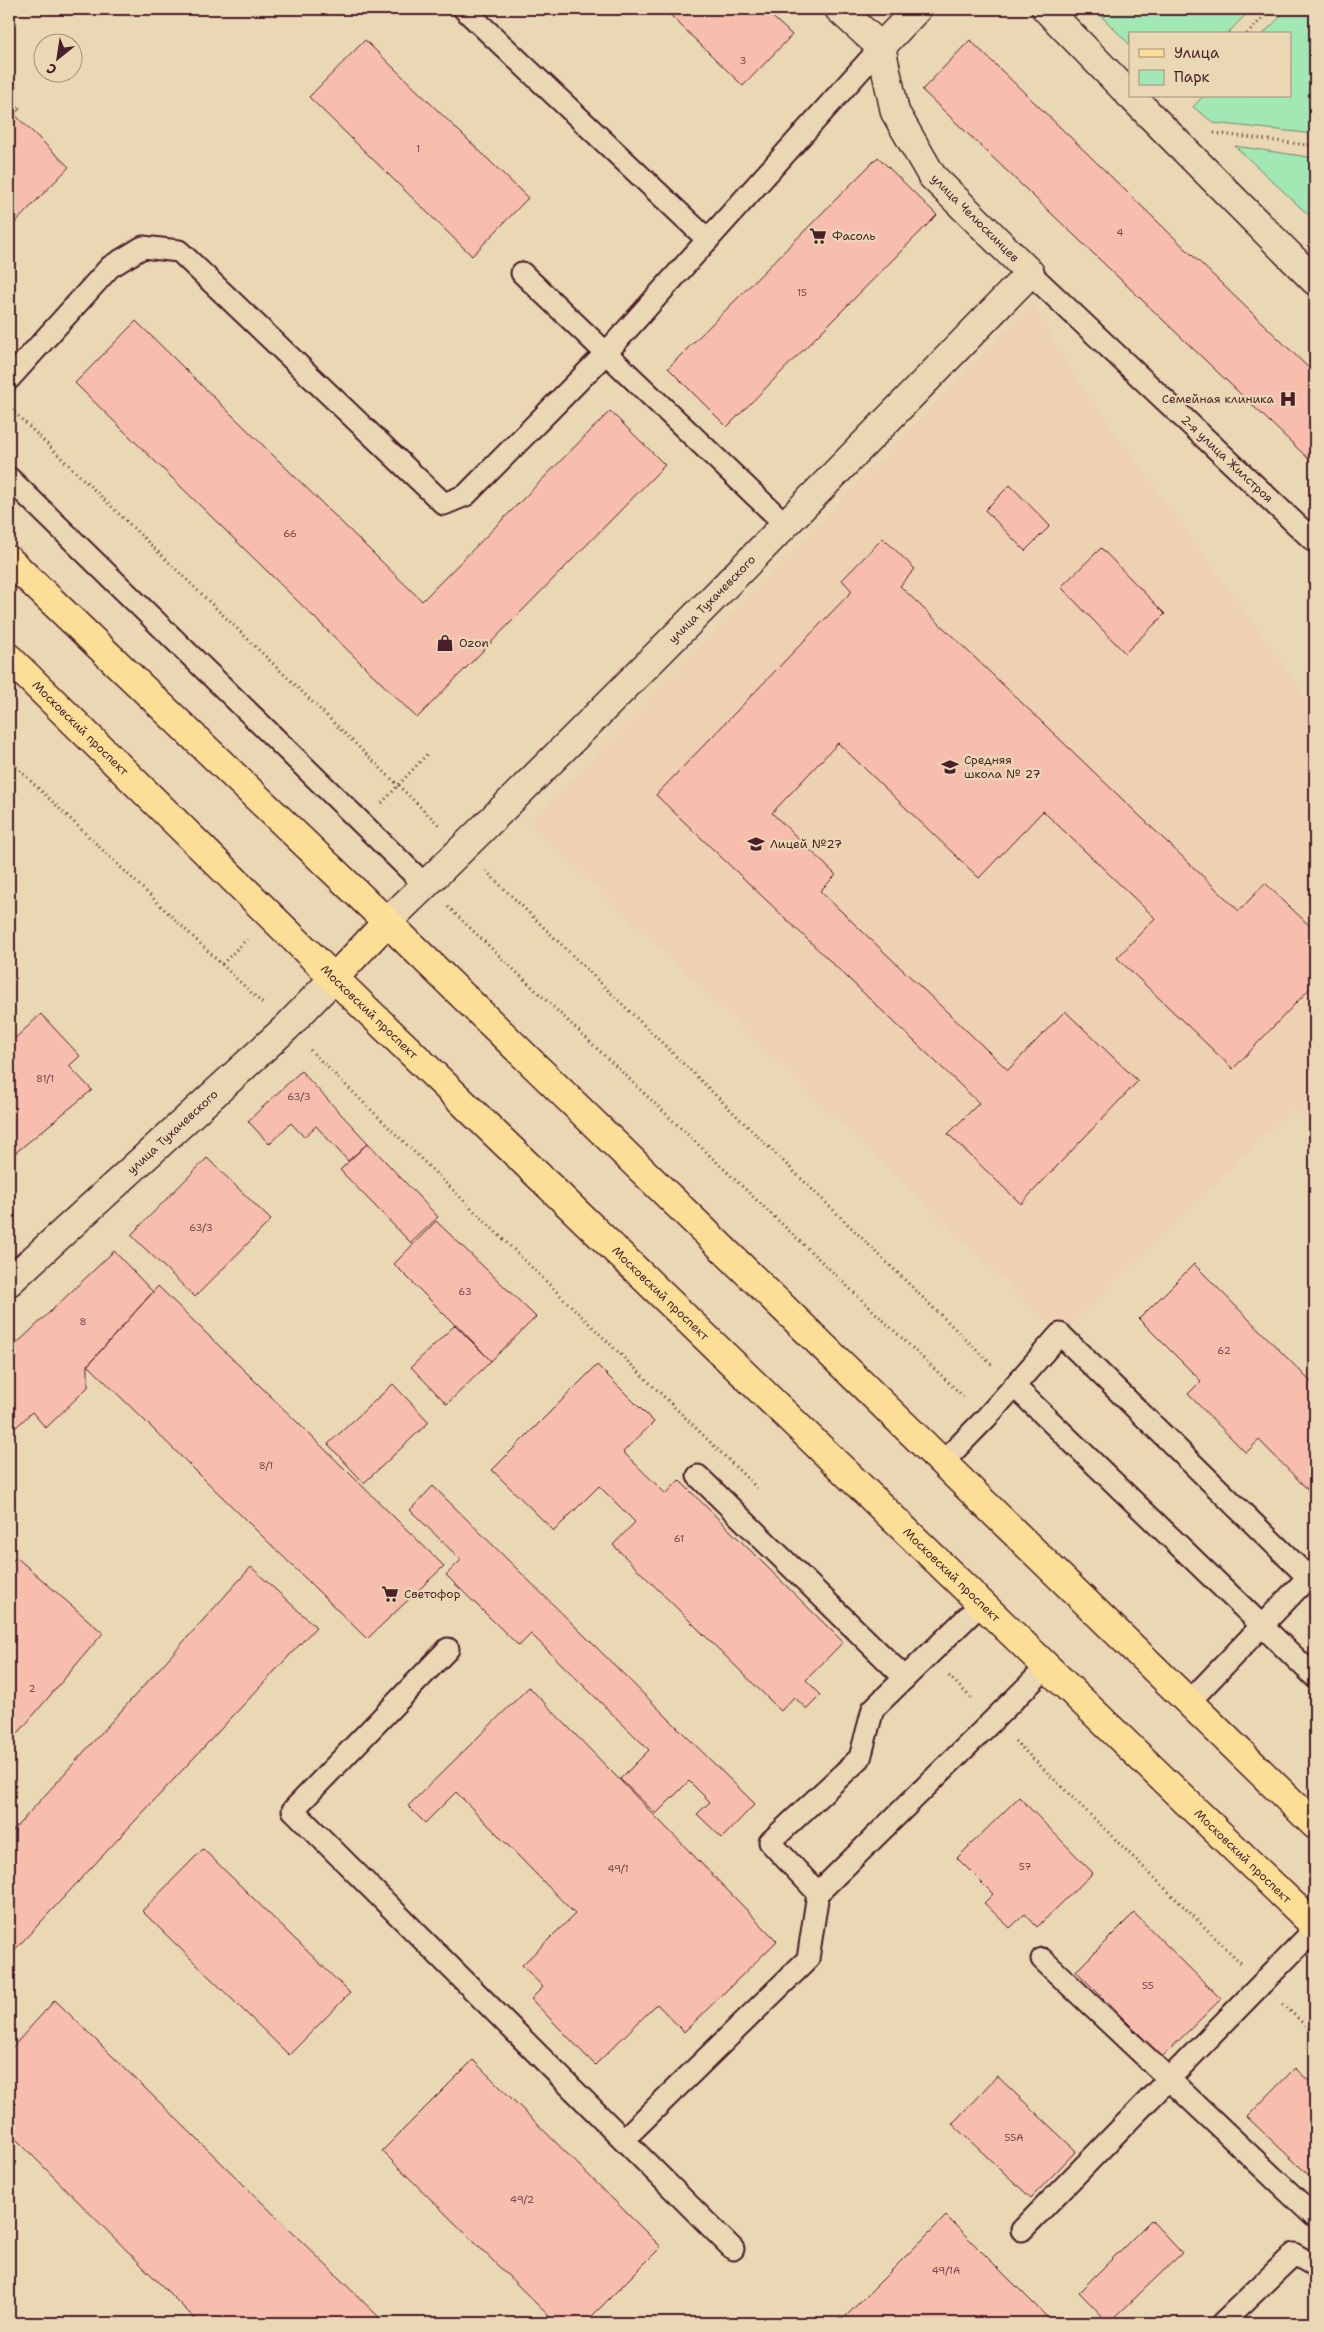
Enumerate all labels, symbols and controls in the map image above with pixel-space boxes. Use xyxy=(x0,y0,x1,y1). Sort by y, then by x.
north arrow xyxy=(32,32,82,82)
legend xyxy=(1129,32,1292,98)
text: Улица xyxy=(1174,43,1220,63)
house number: 3 xyxy=(740,54,747,67)
text: С xyxy=(43,59,60,79)
text: Парк xyxy=(1174,67,1210,87)
house number: 1 xyxy=(416,142,420,155)
street label: улица Челюскинцев xyxy=(927,170,1023,266)
supermarket icon: Фасоль xyxy=(808,226,828,246)
house number: 4 xyxy=(1117,226,1124,239)
place label: Фасоль xyxy=(832,228,876,244)
house number: 15 xyxy=(797,286,807,299)
hospital icon: Семейная клиника xyxy=(1278,389,1298,409)
place label: Семейная клиника xyxy=(1162,391,1275,407)
street label: 2-я улица Жилстроя xyxy=(1178,412,1277,506)
house number: 66 xyxy=(283,527,297,540)
street label: улица Тухачевского xyxy=(665,552,759,647)
shop icon: Ozon xyxy=(435,633,455,653)
place label: Ozon xyxy=(459,635,489,651)
street label: Московский проспект xyxy=(29,677,133,780)
place label: Средняя школа № 27 xyxy=(964,752,1041,782)
school or university icon: Средняя школа № 27 xyxy=(940,757,960,777)
school or university icon: Лицей №27 xyxy=(746,834,766,854)
place label: Лицей №27 xyxy=(770,836,842,852)
street label: Московский проспект xyxy=(317,961,422,1063)
house number: 81/1 xyxy=(36,1072,54,1085)
street label: улица Тухачевского xyxy=(124,1086,221,1178)
house number: 63/3 xyxy=(287,1090,311,1103)
house number: 63/3 xyxy=(189,1221,213,1234)
street label: Московский проспект xyxy=(608,1243,713,1345)
house number: 63 xyxy=(458,1285,472,1298)
house number: 8 xyxy=(80,1315,87,1328)
house number: 62 xyxy=(1217,1344,1231,1357)
house number: 8/1 xyxy=(259,1459,273,1472)
street label: Московский проспект xyxy=(900,1524,1004,1626)
house number: 61 xyxy=(674,1532,684,1545)
supermarket icon: Светофор xyxy=(380,1584,400,1604)
place label: Светофор xyxy=(404,1586,461,1602)
house number: 2 xyxy=(29,1682,36,1695)
street label: Московский проспект xyxy=(1191,1806,1296,1908)
house number: 57 xyxy=(1019,1860,1031,1873)
house number: 49/1 xyxy=(607,1862,629,1875)
house number: 55 xyxy=(1142,1979,1154,1992)
house number: 55А xyxy=(1004,2131,1024,2144)
house number: 49/2 xyxy=(510,2193,534,2206)
house number: 49/1А xyxy=(932,2264,960,2277)

